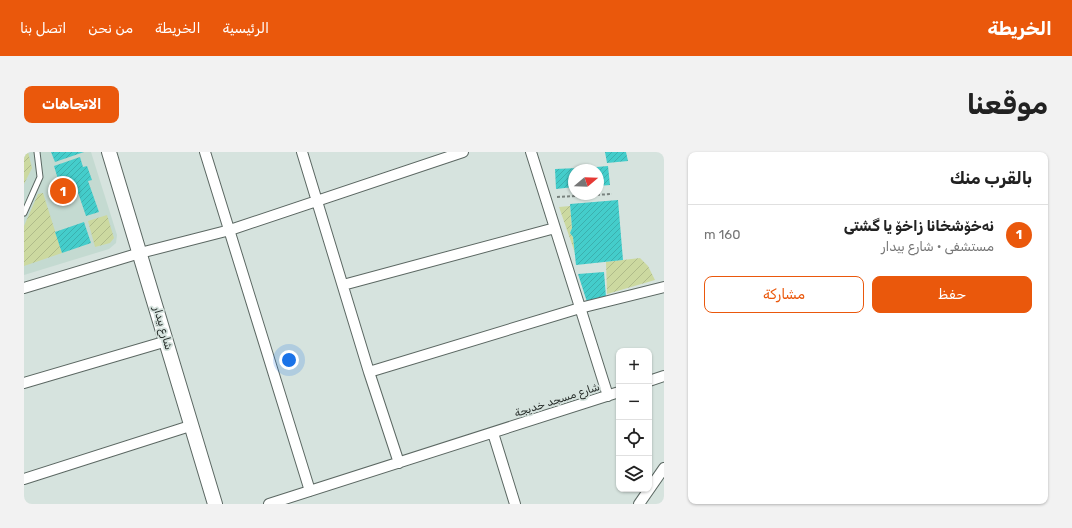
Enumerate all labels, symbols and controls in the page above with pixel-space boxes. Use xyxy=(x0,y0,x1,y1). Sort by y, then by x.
text: الخريطة xyxy=(987,17,1052,40)
text: اتصل بنا xyxy=(20,20,66,37)
text: من نحن xyxy=(88,20,133,37)
text: الخريطة xyxy=(155,20,200,37)
text: الرئيسية xyxy=(222,20,269,37)
button: الاتجاهات xyxy=(24,86,119,123)
text: موقعنا xyxy=(967,88,1048,121)
north arrow xyxy=(568,164,604,200)
text: بالقرب منك xyxy=(950,168,1032,188)
pin: 1 xyxy=(50,176,76,206)
text: نەخۆشخانا زاخۆ یا گشتی xyxy=(844,217,994,235)
text: 160 m xyxy=(704,227,740,242)
text: 1 xyxy=(1016,227,1022,242)
text: مستشفى · شارع بيدار xyxy=(881,239,994,254)
button: مشاركة xyxy=(704,276,864,313)
button: حفظ xyxy=(872,276,1032,313)
street label: شارع بيدار xyxy=(148,304,175,352)
map controls xyxy=(616,348,652,492)
button: + xyxy=(616,348,652,384)
your location xyxy=(279,350,299,370)
street label: شارع مسجد خديجة xyxy=(513,380,602,422)
button: − xyxy=(616,384,652,420)
button: locate xyxy=(616,420,652,456)
button: layers xyxy=(616,456,652,492)

